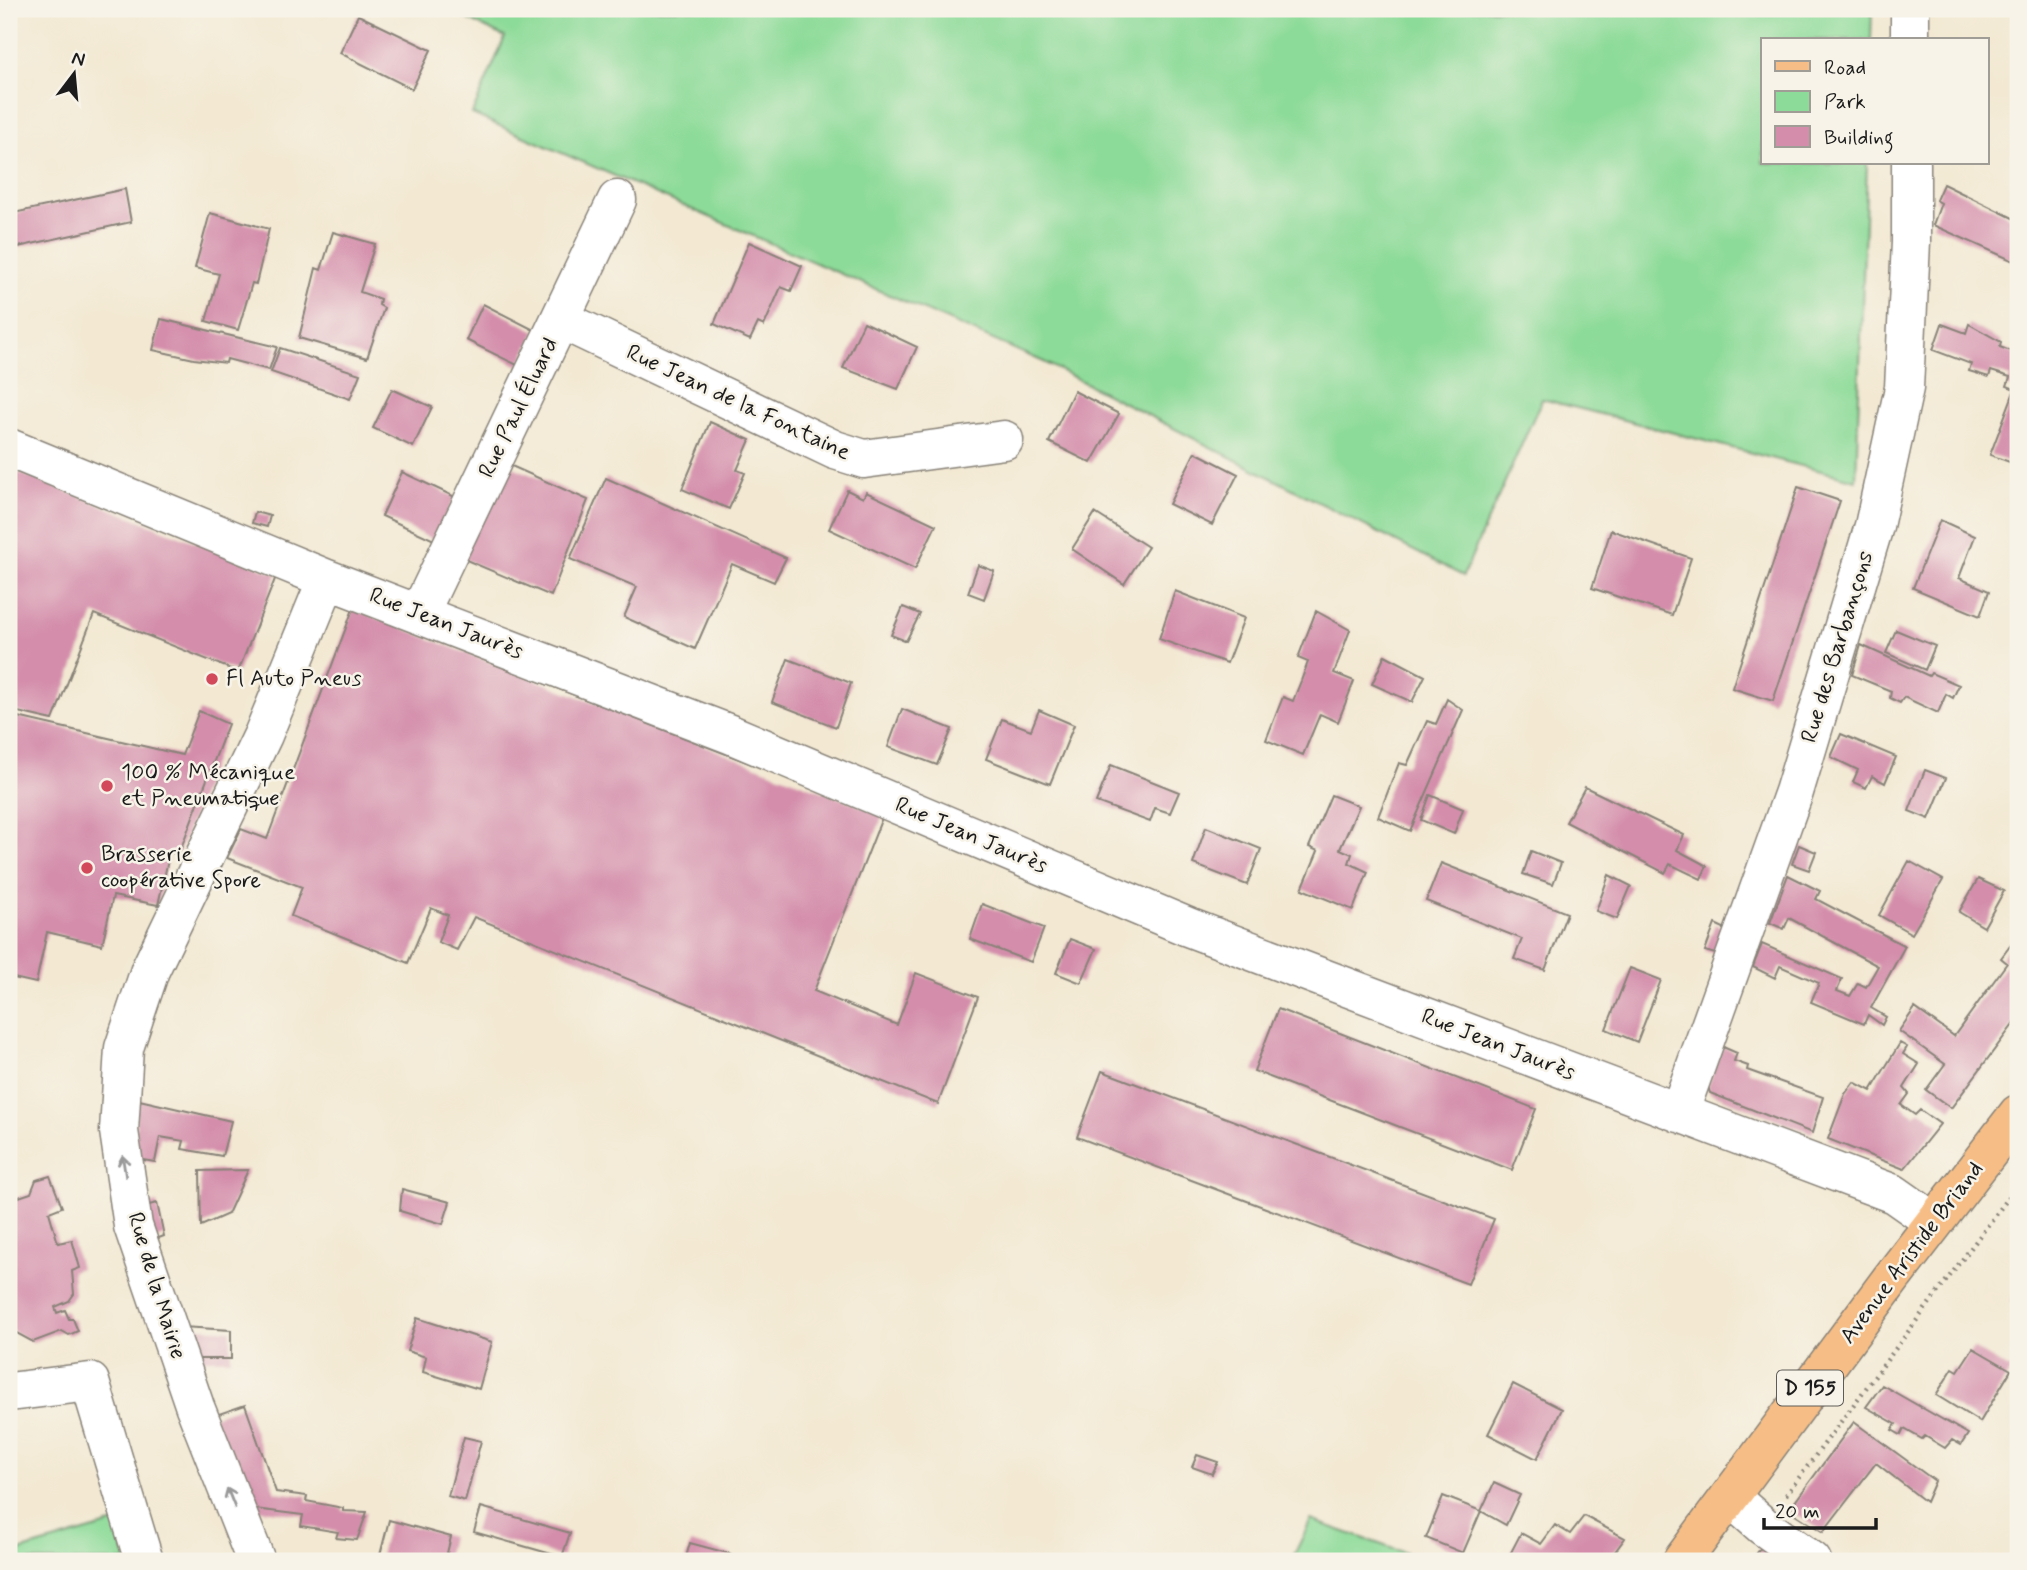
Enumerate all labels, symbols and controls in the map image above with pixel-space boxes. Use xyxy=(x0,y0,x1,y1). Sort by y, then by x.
north arrow xyxy=(38,38,108,108)
legend xyxy=(1761,38,1988,164)
text: N xyxy=(69,45,88,73)
text: Road xyxy=(1824,54,1866,82)
text: Park xyxy=(1824,88,1866,116)
text: Building xyxy=(1824,124,1894,154)
street label: Rue Paul Éluard xyxy=(471,332,566,483)
street label: Rue Jean de la Fontaine xyxy=(621,338,855,468)
street label: Rue des Barbançons xyxy=(1795,547,1881,747)
street label: Rue Jean Jaurès xyxy=(365,581,527,667)
place label: Fl Auto Pneus xyxy=(226,664,362,694)
marker: Fl Auto Pneus xyxy=(204,671,220,687)
place label: 100 % Mécanique et Pneumatique xyxy=(121,758,295,814)
marker: 100 % Mécanique et Pneumatique xyxy=(99,778,115,794)
street label: Rue Jean Jaurès xyxy=(890,790,1052,882)
place label: Brasserie coopérative Spore xyxy=(101,840,261,896)
marker: Brasserie coopérative Spore xyxy=(79,860,95,876)
street label: Rue Jean Jaurès xyxy=(1417,1002,1579,1088)
one-way arrow xyxy=(117,1155,130,1177)
street label: Avenue Aristide Briand xyxy=(1833,1156,1991,1350)
street label: Rue de la Mairie xyxy=(119,1209,193,1363)
road number: D 155 xyxy=(1777,1370,1843,1406)
scale bar xyxy=(1764,1486,1876,1530)
one-way arrow xyxy=(223,1487,236,1509)
text: 20 m xyxy=(1775,1498,1820,1526)

